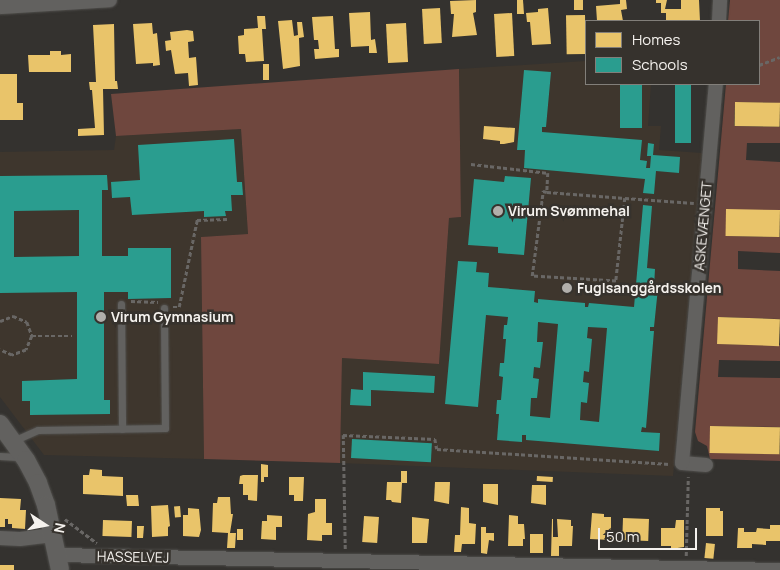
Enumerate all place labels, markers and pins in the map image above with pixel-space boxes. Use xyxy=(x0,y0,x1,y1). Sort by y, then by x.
place label: Virum Svømmehal xyxy=(508,203,630,219)
marker: Virum Svømmehal xyxy=(492,205,504,217)
place label: Fuglsanggårdsskolen xyxy=(577,280,722,296)
marker: Fuglsanggårdsskolen xyxy=(561,282,573,294)
place label: Virum Gymnasium xyxy=(111,309,234,325)
marker: Virum Gymnasium xyxy=(95,311,107,323)

